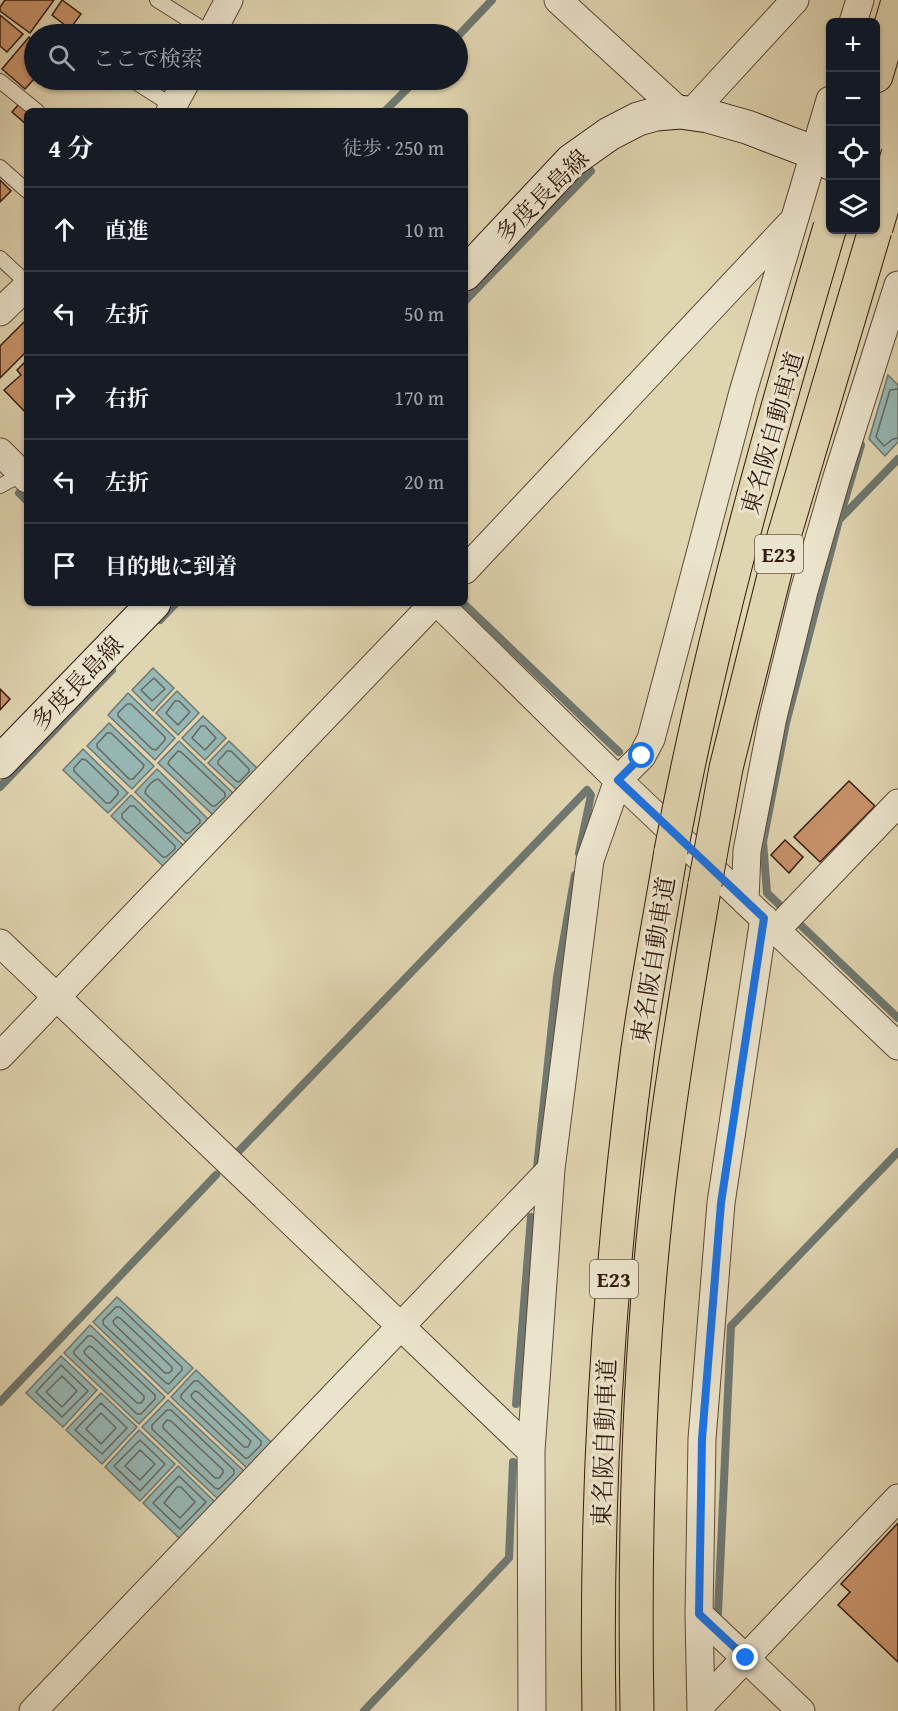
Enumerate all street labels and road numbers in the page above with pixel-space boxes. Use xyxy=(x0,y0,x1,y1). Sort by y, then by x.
street label: 多度長島線 xyxy=(487,141,597,251)
street label: 東名阪自動車道 xyxy=(732,347,812,519)
road number: E23 xyxy=(755,535,803,573)
street label: 多度長島線 xyxy=(23,628,131,738)
street label: 東名阪自動車道 xyxy=(623,874,683,1046)
road number: E23 xyxy=(590,1260,638,1298)
street label: 東名阪自動車道 xyxy=(584,1358,624,1528)

